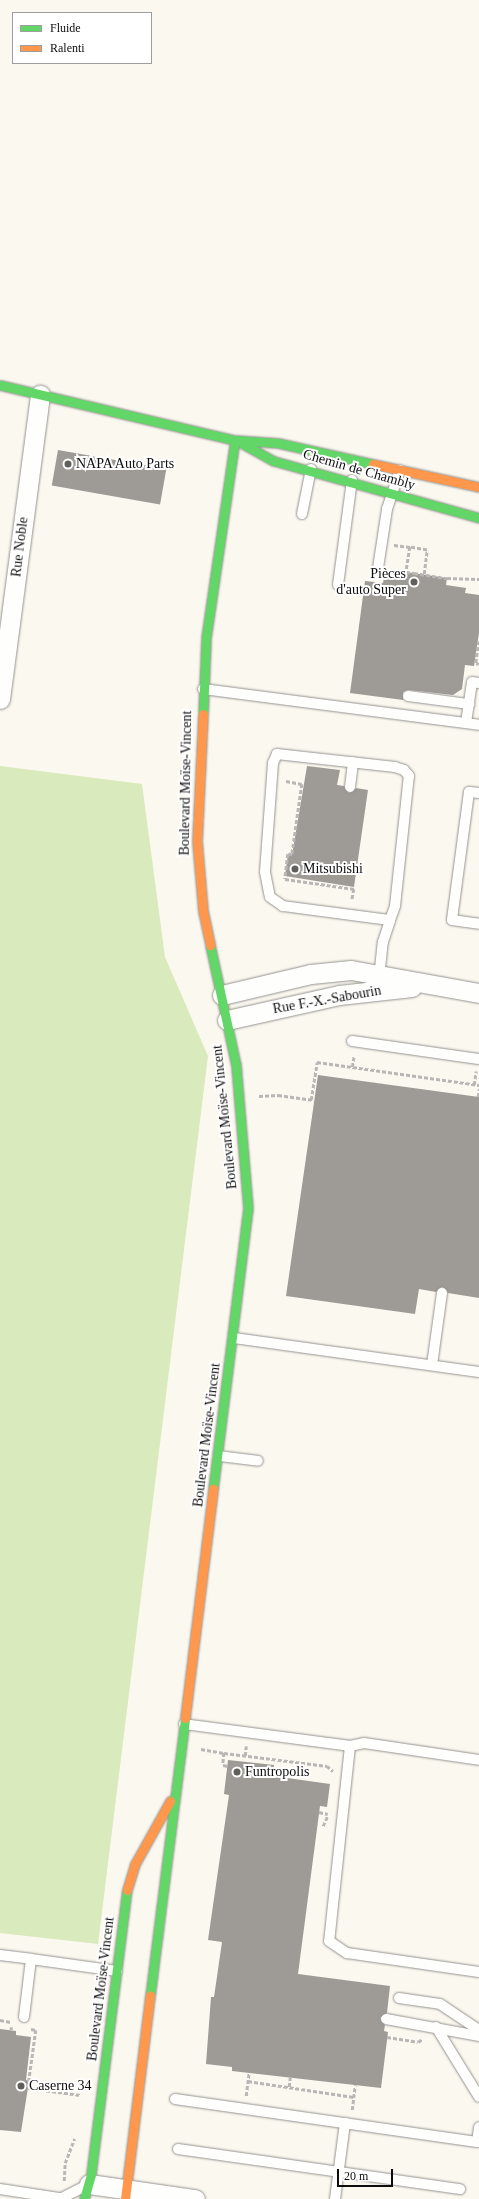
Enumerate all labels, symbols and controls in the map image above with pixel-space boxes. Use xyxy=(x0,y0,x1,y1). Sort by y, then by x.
legend xyxy=(12,12,152,64)
text: Fluide xyxy=(50,21,81,35)
text: Ralenti xyxy=(50,41,85,55)
street label: Chemin de Chambly xyxy=(301,446,417,494)
place label: NAPA Auto Parts xyxy=(76,456,176,472)
marker: NAPA Auto Parts xyxy=(63,459,73,469)
street label: Rue Noble xyxy=(8,516,32,578)
place label: Pièces d'auto Super xyxy=(336,566,406,598)
marker: Pièces d'auto Super xyxy=(409,577,419,587)
street label: Boulevard Moïse-Vincent xyxy=(176,710,196,856)
place label: Mitsubishi xyxy=(303,861,363,877)
marker: Mitsubishi xyxy=(290,864,300,874)
street label: Rue F.-X.-Sabourin xyxy=(272,982,382,1018)
street label: Boulevard Moïse-Vincent xyxy=(209,1044,241,1190)
street label: Boulevard Moïse-Vincent xyxy=(190,1362,224,1508)
place label: Funtropolis xyxy=(245,1764,310,1780)
marker: Funtropolis xyxy=(232,1767,242,1777)
street label: Boulevard Moïse-Vincent xyxy=(84,1916,118,2062)
place label: Caserne 34 xyxy=(29,2078,92,2094)
marker: Caserne 34 xyxy=(16,2081,26,2091)
scale bar xyxy=(339,2161,395,2187)
text: 20 m xyxy=(344,2169,368,2183)

